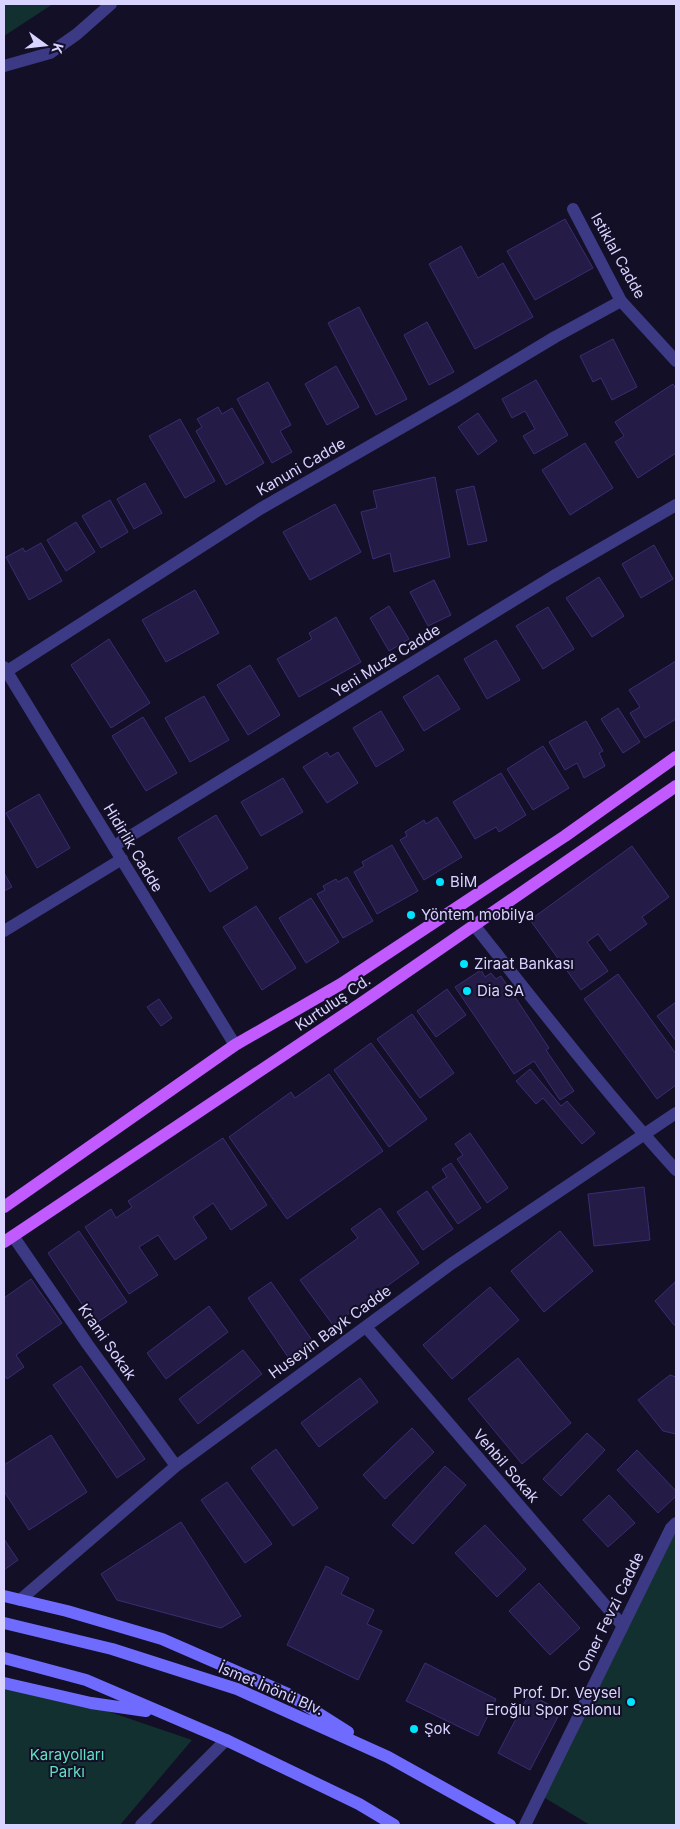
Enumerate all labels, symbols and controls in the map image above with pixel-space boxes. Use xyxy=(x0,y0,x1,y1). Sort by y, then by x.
north arrow xyxy=(20,20,70,70)
text: K xyxy=(49,41,68,56)
street label: Istiklal Cadde xyxy=(587,210,650,302)
street label: Kanuni Cadde xyxy=(253,433,349,500)
street label: Yeni Muze Cadde xyxy=(328,620,444,702)
street label: Hidirlik Cadde xyxy=(100,800,167,895)
place label: BİM xyxy=(450,872,477,891)
marker: BİM xyxy=(434,876,446,888)
place label: Yöntem mobilya xyxy=(421,905,534,924)
marker: Yöntem mobilya xyxy=(405,909,417,921)
place label: Ziraat Bankası xyxy=(474,954,574,973)
marker: Ziraat Bankası xyxy=(458,958,470,970)
street label: Kurtuluş Cd. xyxy=(291,970,374,1035)
place label: Dia SA xyxy=(477,981,524,1000)
marker: Dia SA xyxy=(461,985,473,997)
street label: Huseyin Bayk Cadde xyxy=(265,1281,395,1382)
street label: Krami Sokak xyxy=(74,1300,141,1384)
street label: Vehbil Sokak xyxy=(469,1425,544,1507)
street label: Omer Fevzi Cadde xyxy=(573,1549,648,1675)
street label: İsmet İnönü Blv. xyxy=(216,1658,327,1719)
place label: Prof. Dr. Veysel Eroğlu Spor Salonu xyxy=(486,1683,621,1719)
marker: Prof. Dr. Veysel Eroğlu Spor Salonu xyxy=(625,1696,637,1708)
place label: Şok xyxy=(424,1719,452,1738)
marker: Şok xyxy=(408,1723,420,1735)
park label: Karayolları Parkı xyxy=(30,1745,104,1781)

